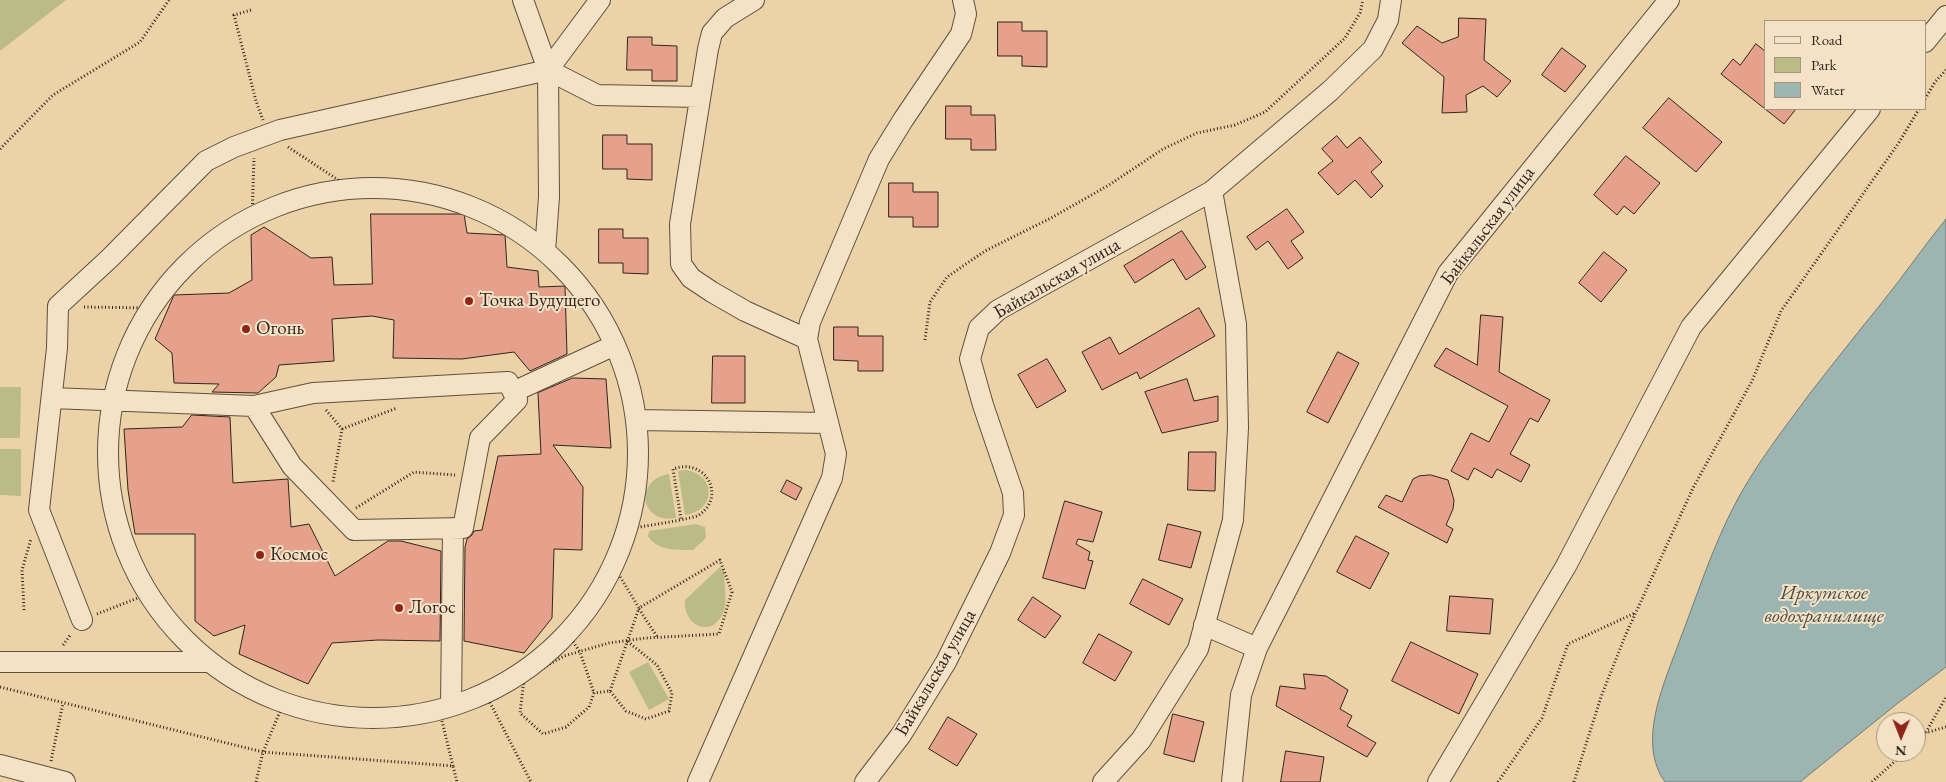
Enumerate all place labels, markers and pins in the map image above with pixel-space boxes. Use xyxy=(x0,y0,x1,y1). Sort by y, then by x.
place label: Точка Будущего xyxy=(479,290,600,312)
marker: Точка Будущего xyxy=(463,295,475,307)
place label: Огонь xyxy=(256,318,304,340)
marker: Огонь xyxy=(240,323,252,335)
place label: Космос xyxy=(270,544,328,566)
marker: Космос xyxy=(254,549,266,561)
place label: Логос xyxy=(409,597,456,619)
marker: Логос xyxy=(393,602,405,614)

